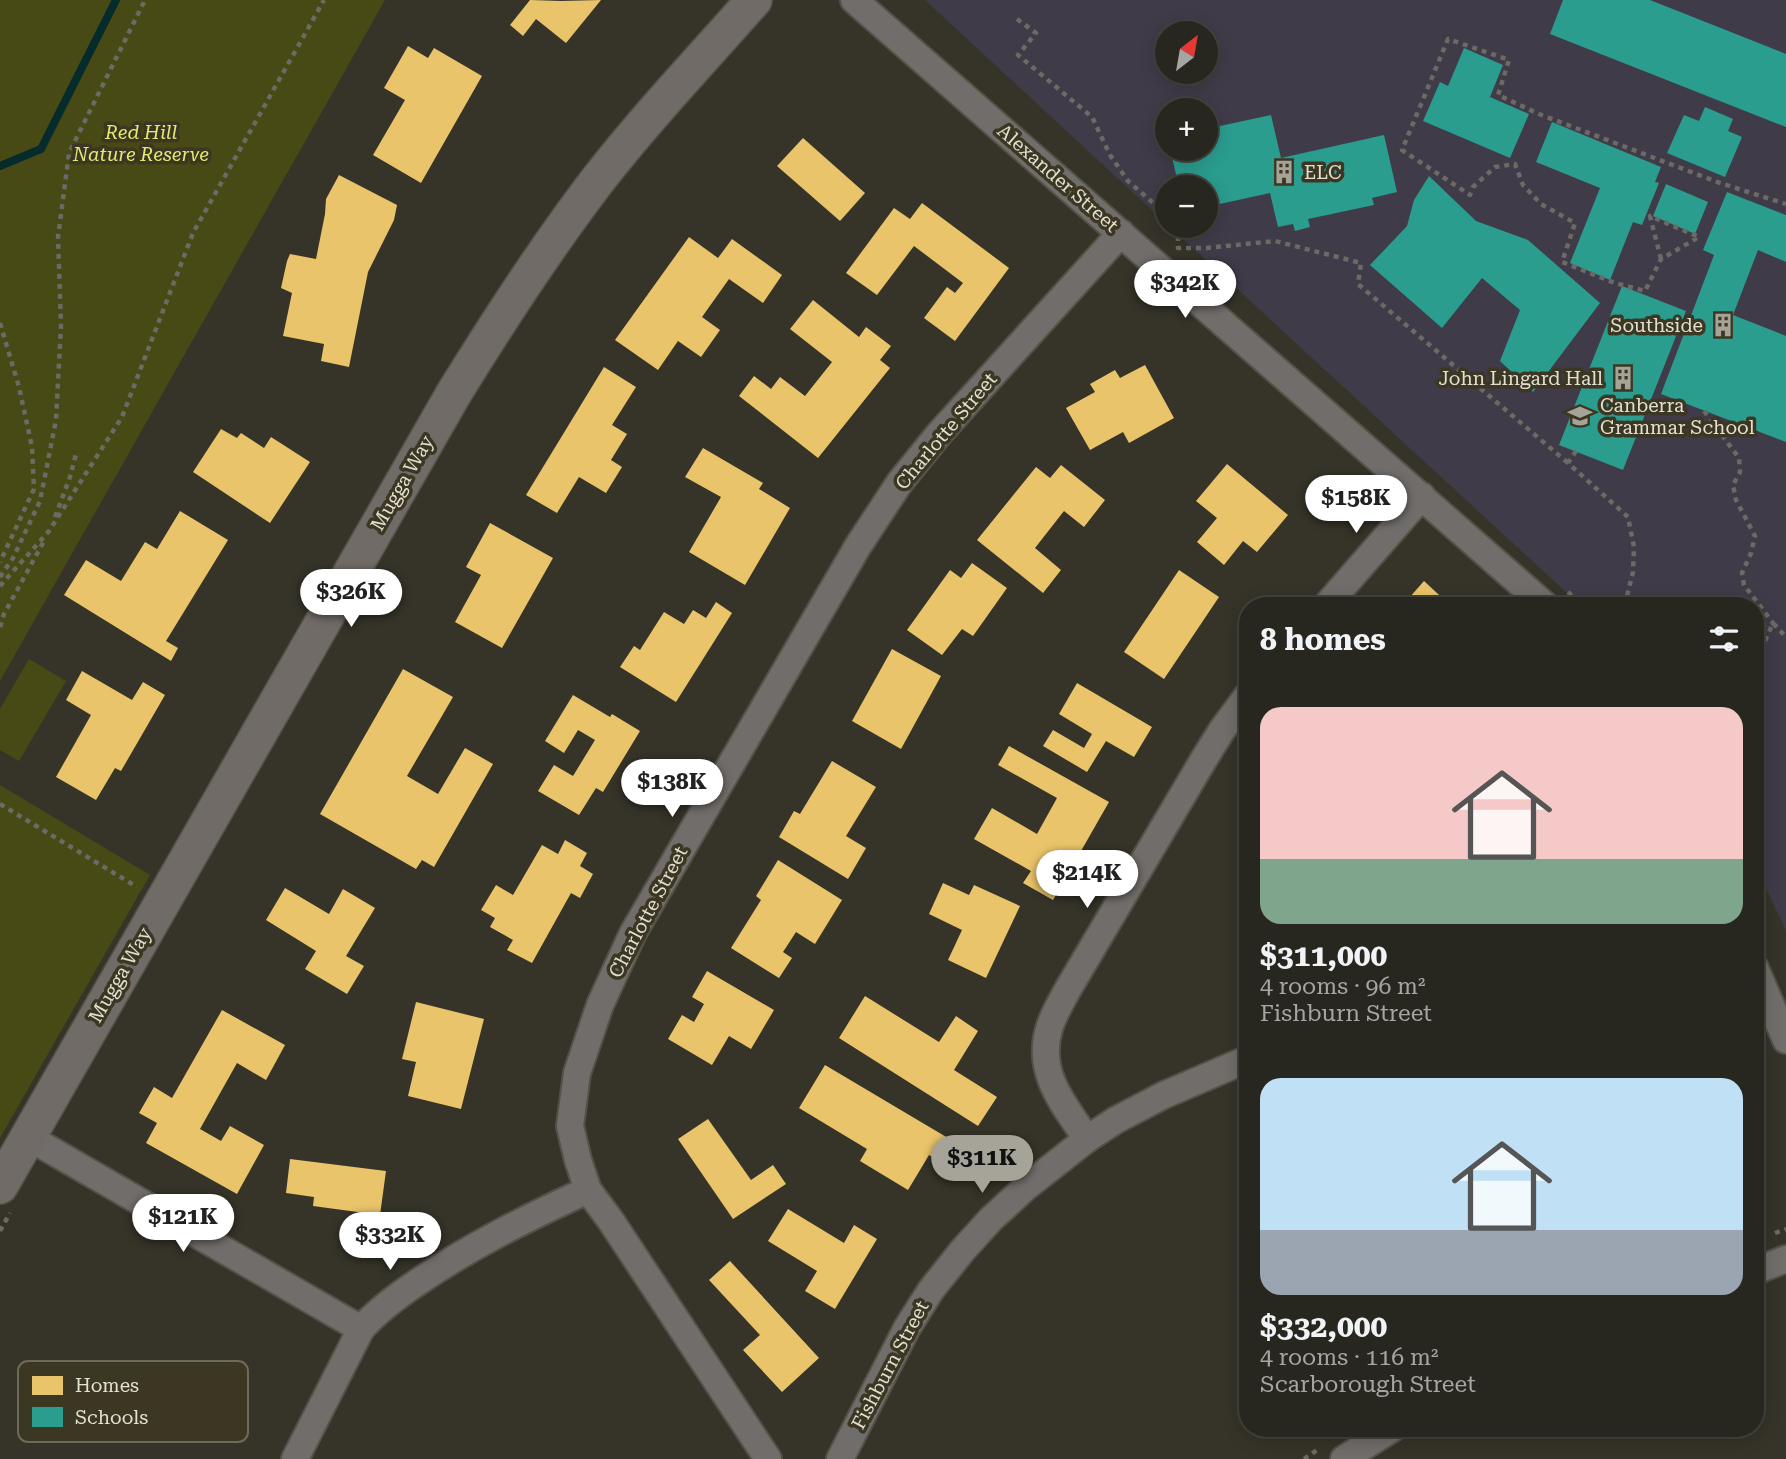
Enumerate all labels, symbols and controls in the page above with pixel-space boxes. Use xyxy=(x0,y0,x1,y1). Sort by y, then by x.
north arrow xyxy=(1155,21,1218,84)
map controls xyxy=(1155,21,1218,238)
button: + xyxy=(1155,98,1218,161)
street label: Alexander Street xyxy=(993,119,1123,237)
park label: Red Hill Nature Reserve xyxy=(72,121,209,166)
building icon: ELC xyxy=(1270,158,1298,186)
place label: ELC xyxy=(1304,161,1342,184)
button: − xyxy=(1155,175,1218,238)
pin: $342K xyxy=(1136,260,1234,320)
text: $342K xyxy=(1150,269,1220,296)
building icon: Southside xyxy=(1709,311,1737,339)
place label: Southside xyxy=(1610,314,1703,337)
building icon: John Lingard Hall xyxy=(1609,364,1637,392)
place label: John Lingard Hall xyxy=(1438,367,1603,390)
street label: Charlotte Street xyxy=(890,368,1002,494)
place label: Canberra Grammar School xyxy=(1600,394,1755,439)
school or university icon: Canberra Grammar School xyxy=(1566,402,1594,430)
street label: Mugga Way xyxy=(366,431,439,535)
pin: $158K xyxy=(1307,476,1405,535)
text: $158K xyxy=(1321,484,1391,511)
pin: $326K xyxy=(302,570,400,629)
text: $326K xyxy=(316,578,386,605)
icon: filters xyxy=(1705,620,1743,658)
text: 8 homes xyxy=(1260,622,1386,657)
icon: home xyxy=(1439,752,1565,878)
pin: $138K xyxy=(623,760,721,819)
text: $138K xyxy=(637,768,707,795)
street label: Charlotte Street xyxy=(604,842,692,982)
pin: $214K xyxy=(1038,850,1136,910)
text: $214K xyxy=(1052,859,1122,886)
street label: Mugga Way xyxy=(84,923,157,1027)
text: $311,000 xyxy=(1260,938,1387,973)
text: 4 rooms · 96 m² xyxy=(1260,973,1426,1000)
text: Fishburn Street xyxy=(1260,1000,1432,1027)
icon: home xyxy=(1439,1123,1565,1249)
pin: $311K xyxy=(933,1136,1031,1195)
text: $311K xyxy=(947,1144,1017,1171)
pin: $121K xyxy=(134,1194,232,1254)
text: $121K xyxy=(148,1203,218,1230)
pin: $332K xyxy=(341,1212,439,1272)
text: $332K xyxy=(355,1221,425,1248)
street label: Fishburn Street xyxy=(847,1297,933,1433)
text: $332,000 xyxy=(1260,1309,1387,1344)
text: 4 rooms · 116 m² xyxy=(1260,1344,1438,1371)
legend xyxy=(18,1361,248,1442)
text: Scarborough Street xyxy=(1260,1371,1476,1398)
text: Homes xyxy=(75,1374,139,1397)
text: Schools xyxy=(75,1406,148,1429)

